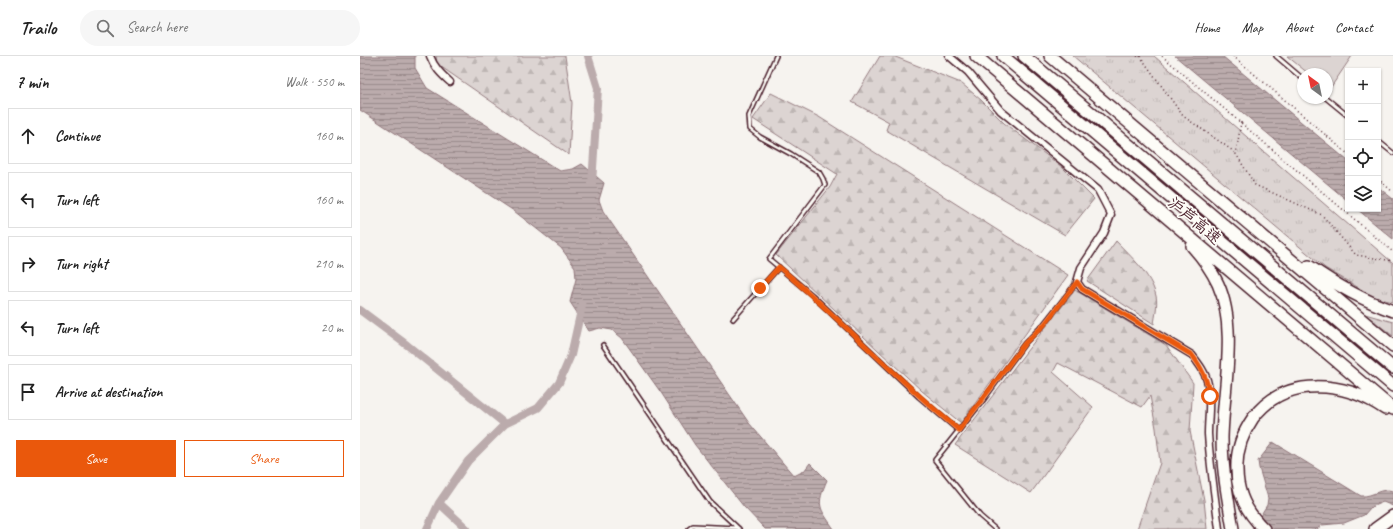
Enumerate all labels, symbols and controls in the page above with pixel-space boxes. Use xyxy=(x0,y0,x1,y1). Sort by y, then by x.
search box xyxy=(80,10,360,46)
text: Trailo xyxy=(20,16,56,40)
icon: search xyxy=(94,17,116,39)
text: Search here xyxy=(126,18,188,37)
text: Home xyxy=(1194,19,1220,36)
text: Map xyxy=(1242,19,1263,36)
text: About xyxy=(1285,19,1313,36)
text: Contact xyxy=(1335,19,1373,36)
north arrow xyxy=(1297,68,1333,104)
map controls xyxy=(1345,68,1381,212)
button: + xyxy=(1345,68,1381,104)
text: 7 min xyxy=(16,72,49,93)
text: Walk · 550 m xyxy=(285,74,344,90)
button: − xyxy=(1345,104,1381,140)
icon: ahead xyxy=(17,125,39,147)
text: Continue xyxy=(55,127,100,146)
text: 160 m xyxy=(315,128,343,144)
button: locate xyxy=(1345,140,1381,176)
button: layers xyxy=(1345,176,1381,212)
icon: left xyxy=(17,189,39,211)
text: Turn left xyxy=(55,191,98,210)
text: 160 m xyxy=(315,192,343,208)
street label: 沪芦高速 xyxy=(1163,193,1225,249)
icon: right xyxy=(17,253,39,275)
text: Turn right xyxy=(55,255,108,274)
text: 210 m xyxy=(315,256,343,272)
route end xyxy=(751,279,769,297)
icon: left xyxy=(17,317,39,339)
text: Turn left xyxy=(55,319,98,338)
text: 20 m xyxy=(321,320,343,336)
icon: arrive xyxy=(17,381,39,403)
text: Arrive at destination xyxy=(55,383,162,402)
route start xyxy=(1201,387,1219,405)
button: Save xyxy=(16,440,176,477)
button: Share xyxy=(184,440,344,477)

